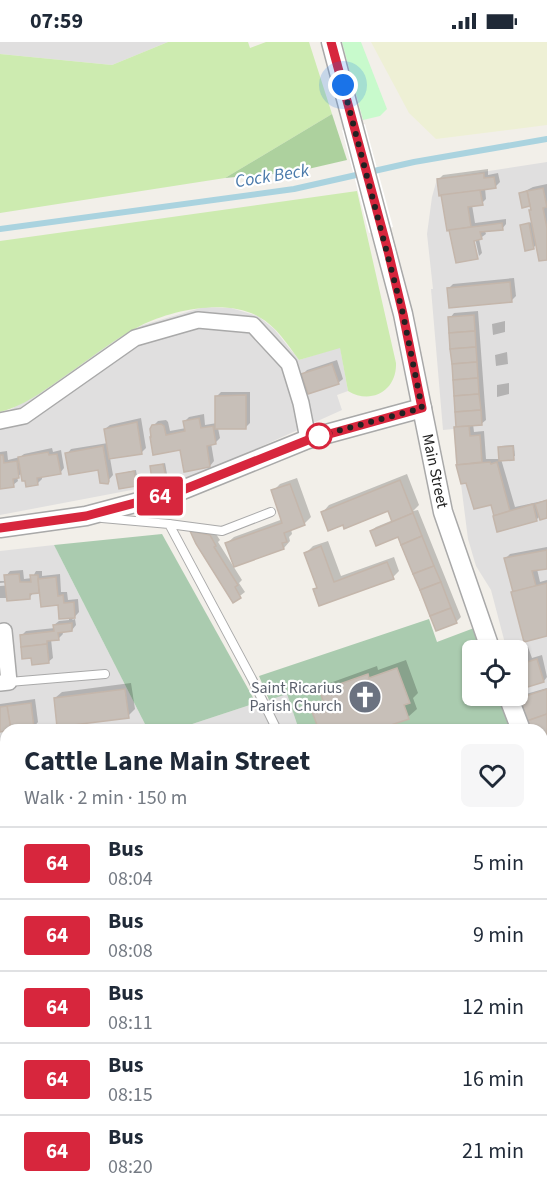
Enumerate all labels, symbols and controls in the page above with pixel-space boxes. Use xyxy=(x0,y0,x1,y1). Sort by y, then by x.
text: 07:59 xyxy=(30,5,83,37)
your location xyxy=(328,70,358,100)
water label: Cock Beck xyxy=(233,158,311,194)
unlabelled marker xyxy=(306,423,332,449)
street label: Main Street xyxy=(416,432,454,511)
line badge: 64 xyxy=(133,476,187,516)
text: 64 xyxy=(149,481,171,511)
map controls xyxy=(462,640,528,706)
button: locate xyxy=(462,640,528,706)
place label: Saint Ricarius Parish Church xyxy=(250,677,342,717)
church icon: Saint Ricarius Parish Church xyxy=(347,679,383,715)
text: Cattle Lane Main Street xyxy=(24,741,310,781)
button: heart xyxy=(461,744,524,807)
text: Walk · 2 min · 150 m xyxy=(24,784,187,812)
text: Bus xyxy=(108,833,144,865)
text: 5 min xyxy=(473,847,524,879)
text: 64 xyxy=(46,848,68,878)
text: 08:04 xyxy=(108,865,153,893)
text: Bus xyxy=(108,905,144,937)
text: 9 min xyxy=(473,919,524,951)
text: 64 xyxy=(46,920,68,950)
text: 08:08 xyxy=(108,937,153,965)
text: Bus xyxy=(108,977,144,1009)
text: 12 min xyxy=(462,991,524,1023)
text: 64 xyxy=(46,992,68,1022)
text: 08:11 xyxy=(108,1009,153,1037)
text: Bus xyxy=(108,1049,144,1081)
text: 16 min xyxy=(462,1063,524,1095)
text: 64 xyxy=(46,1064,68,1094)
text: 08:15 xyxy=(108,1081,153,1109)
text: Bus xyxy=(108,1121,144,1153)
text: 21 min xyxy=(462,1135,524,1167)
text: 64 xyxy=(46,1136,68,1166)
text: 08:20 xyxy=(108,1153,153,1181)

